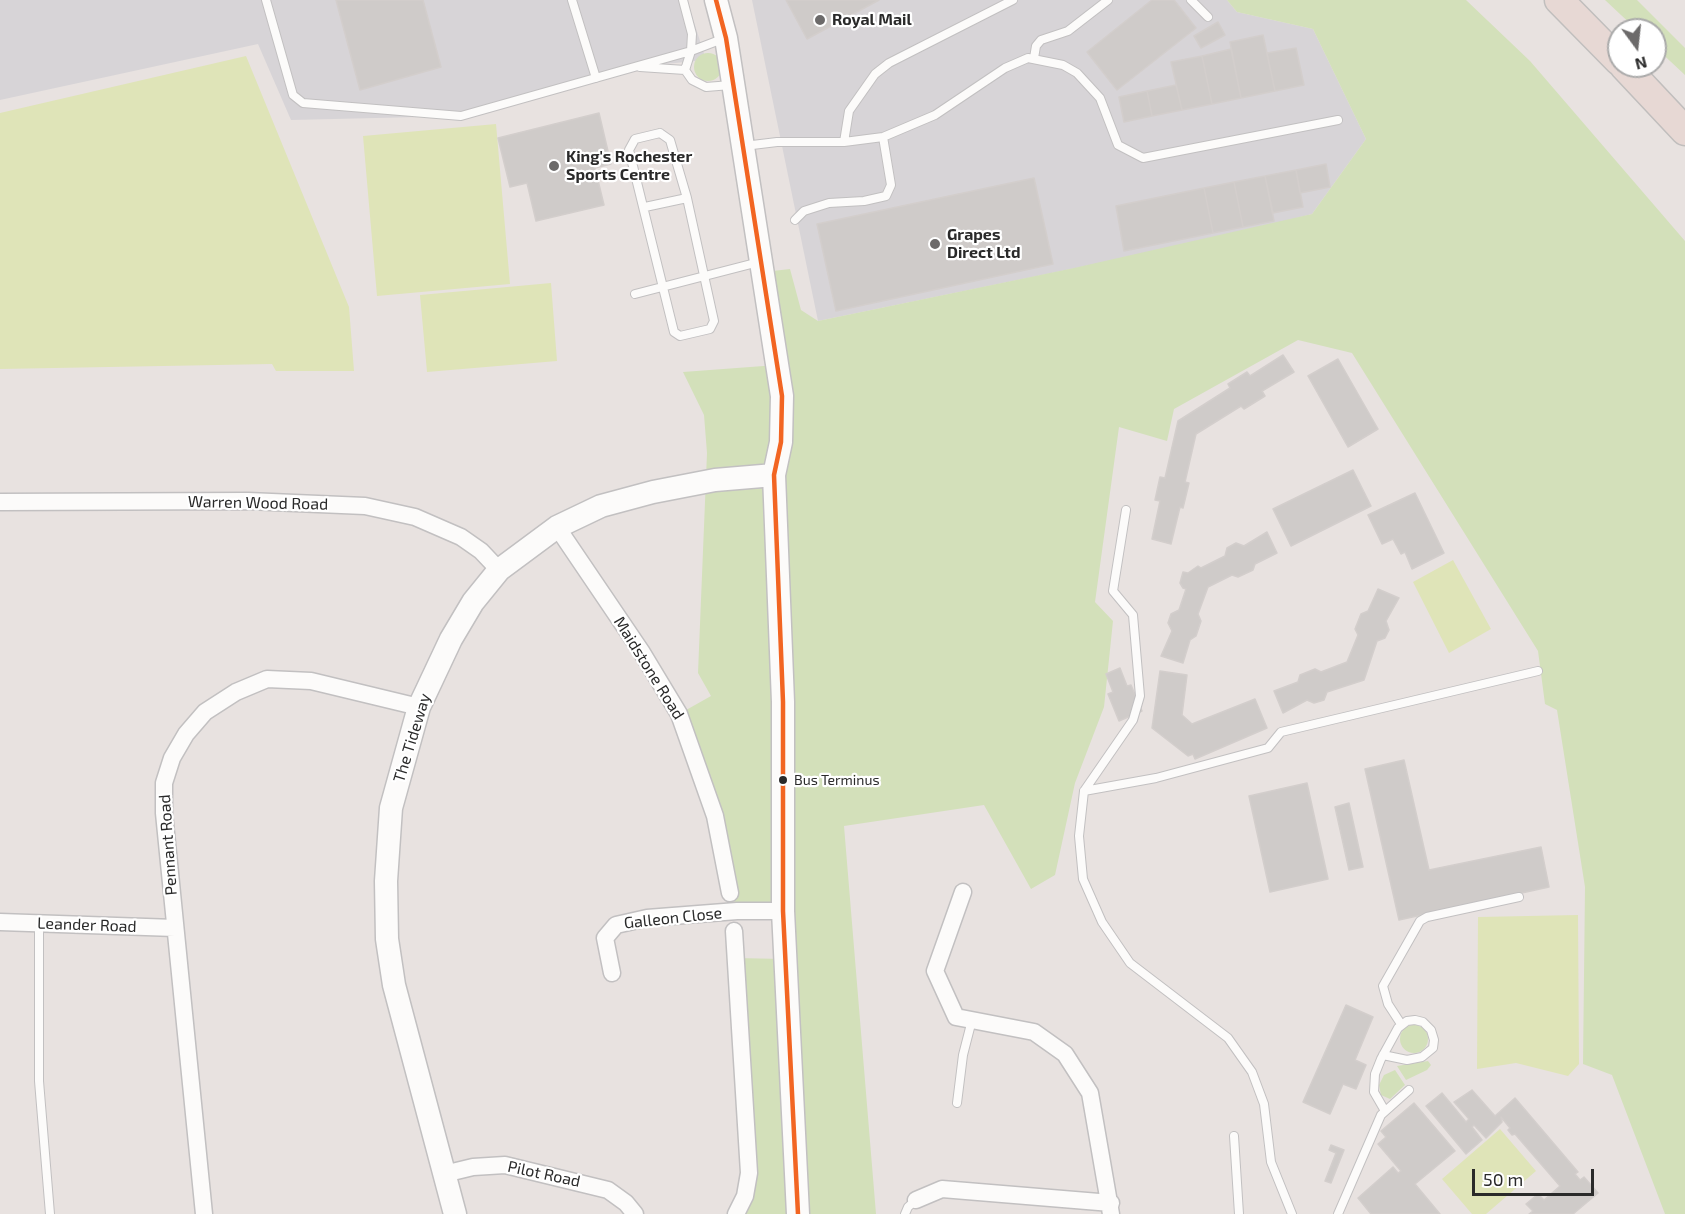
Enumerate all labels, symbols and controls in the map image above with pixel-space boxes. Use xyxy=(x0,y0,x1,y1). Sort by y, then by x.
place label: Royal Mail xyxy=(832,10,912,30)
marker: Royal Mail xyxy=(813,13,827,27)
north arrow xyxy=(1607,18,1667,78)
text: N xyxy=(1633,53,1649,75)
place label: King's Rochester Sports Centre xyxy=(566,147,692,185)
marker: King's Rochester Sports Centre xyxy=(547,159,561,173)
place label: Grapes Direct Ltd xyxy=(947,225,1020,263)
marker: Grapes Direct Ltd xyxy=(928,237,942,251)
street label: Warren Wood Road xyxy=(188,492,328,514)
street label: Maidstone Road xyxy=(610,613,688,723)
street label: The Tideway xyxy=(389,691,435,785)
place label: Bus Terminus xyxy=(794,772,880,788)
marker: Bus Terminus xyxy=(777,774,789,786)
street label: Pennant Road xyxy=(155,794,181,896)
street label: Galleon Close xyxy=(623,903,723,933)
street label: Leander Road xyxy=(37,914,137,936)
street label: Pilot Road xyxy=(506,1157,582,1191)
scale bar xyxy=(1475,1157,1596,1195)
text: 50 m xyxy=(1483,1168,1523,1190)

